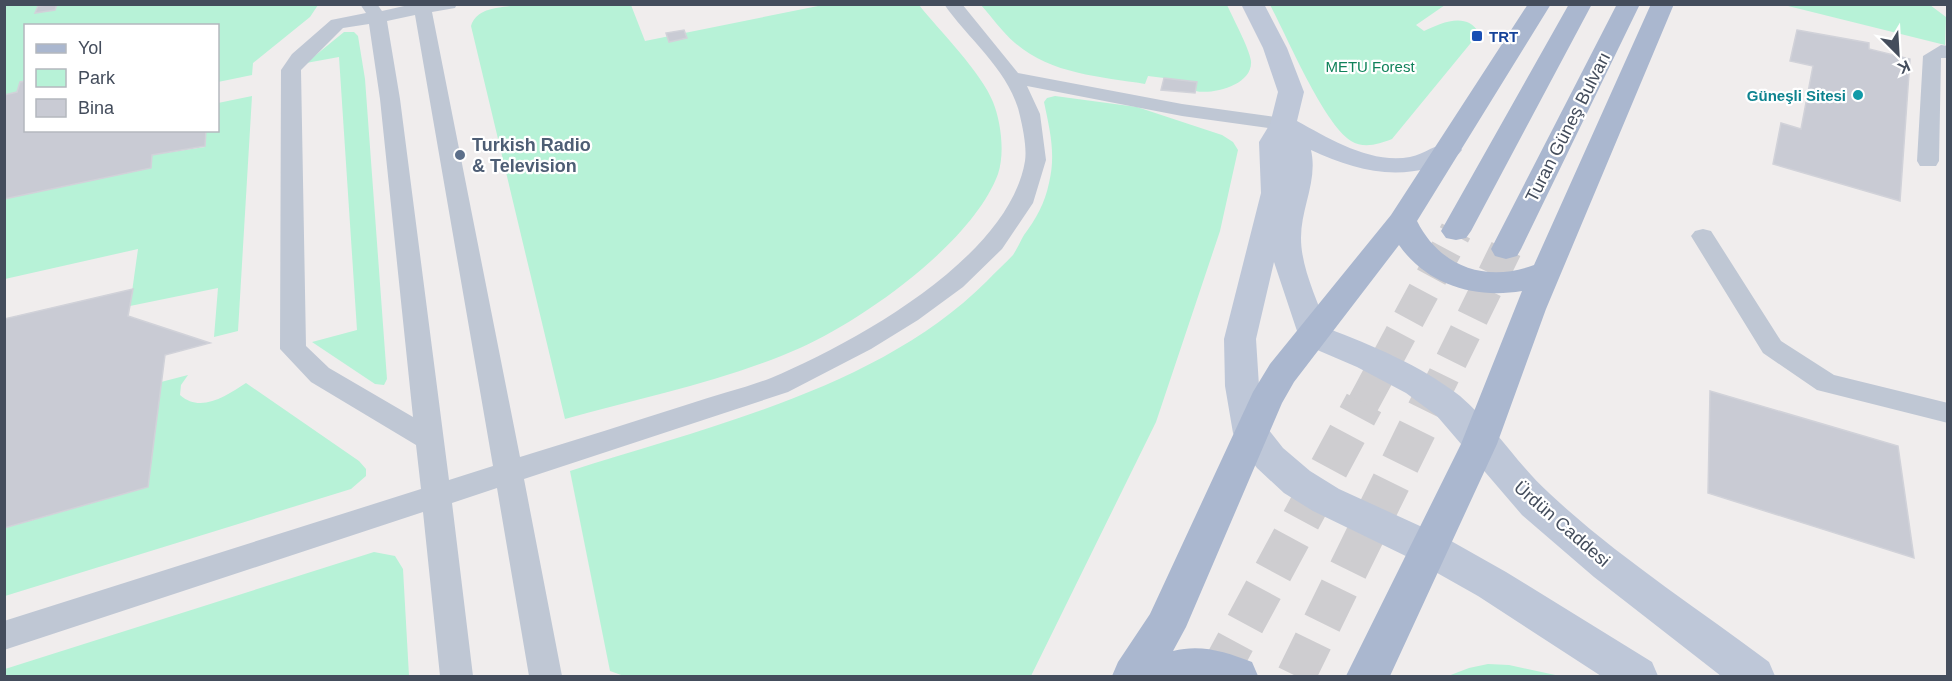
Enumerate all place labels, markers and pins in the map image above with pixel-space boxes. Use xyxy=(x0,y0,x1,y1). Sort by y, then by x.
place label: TRT xyxy=(1489,28,1518,45)
marker: TRT xyxy=(1470,29,1484,43)
place label: Güneşli Sitesi xyxy=(1747,87,1846,104)
marker: Güneşli Sitesi xyxy=(1851,88,1865,102)
place label: Turkish Radio & Television xyxy=(472,135,591,176)
marker: Turkish Radio & Television xyxy=(453,148,467,162)

